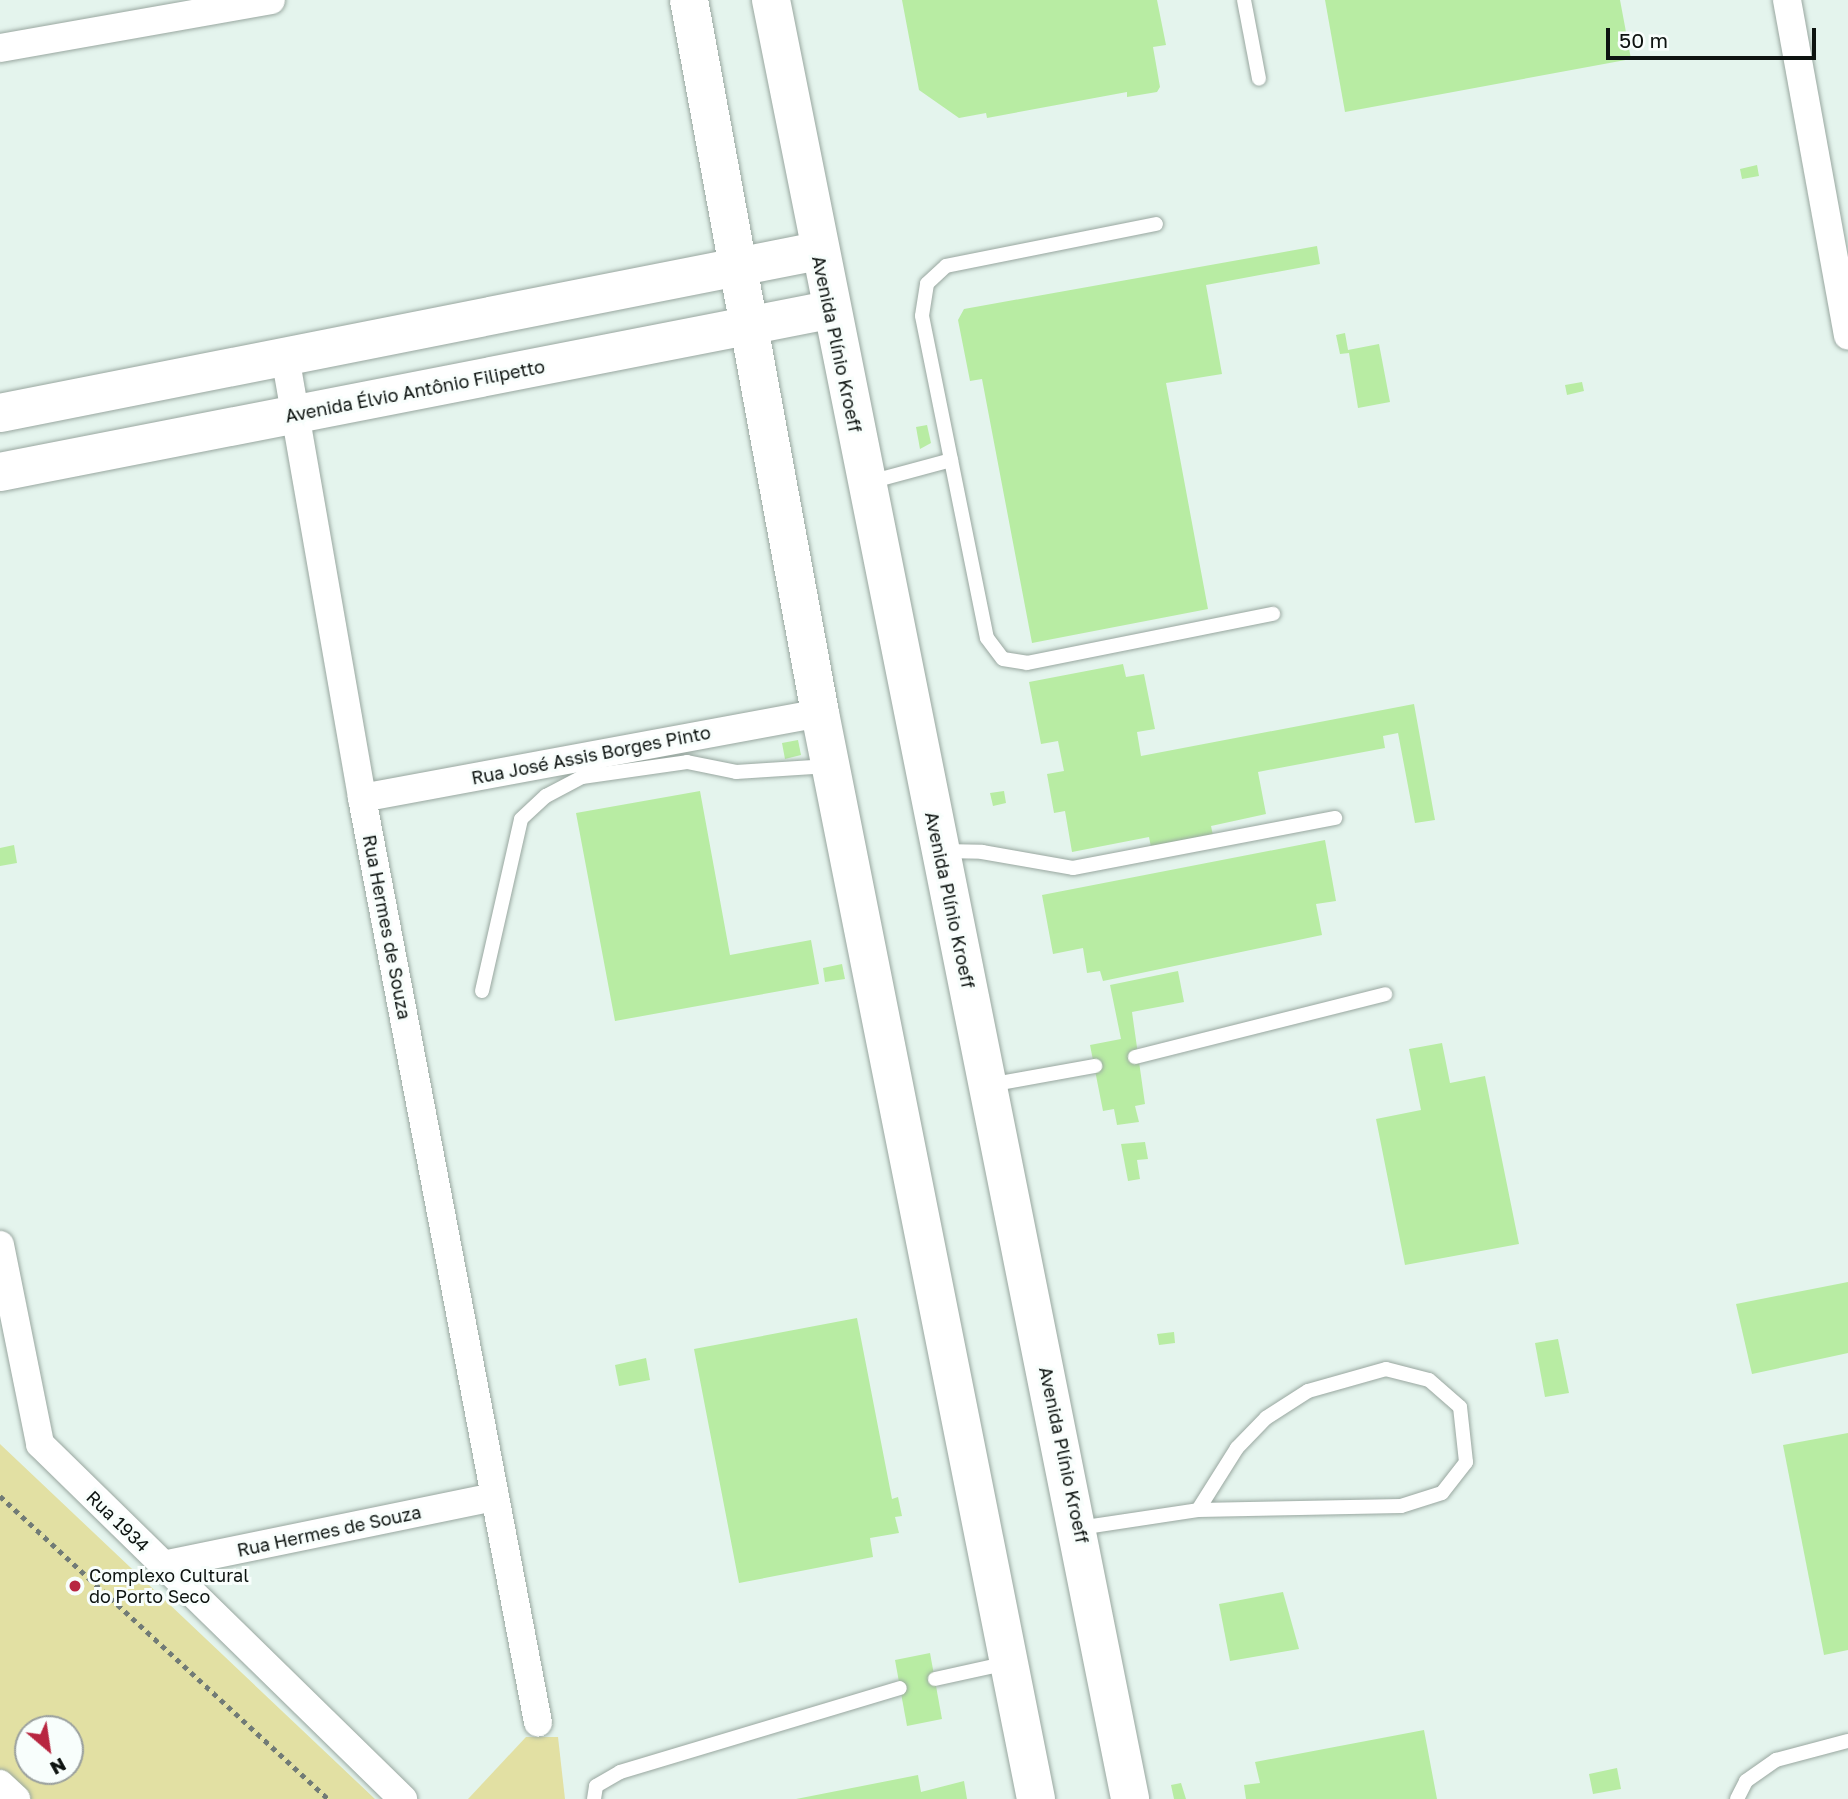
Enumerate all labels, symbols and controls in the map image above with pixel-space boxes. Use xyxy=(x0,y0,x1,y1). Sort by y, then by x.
scale bar xyxy=(1610,14,1820,58)
text: 50 m xyxy=(1619,27,1668,53)
street label: Avenida Plínio Kroeff xyxy=(808,254,866,434)
street label: Avenida Élvio Antônio Filipetto xyxy=(283,355,547,427)
street label: Rua José Assis Borges Pinto xyxy=(469,721,713,789)
street label: Avenida Plínio Kroeff xyxy=(921,810,979,990)
street label: Rua Hermes de Souza xyxy=(359,833,415,1021)
street label: Avenida Plínio Kroeff xyxy=(1035,1365,1093,1545)
street label: Rua 1934 xyxy=(82,1486,154,1556)
street label: Rua Hermes de Souza xyxy=(235,1501,423,1561)
place label: Complexo Cultural do Porto Seco xyxy=(89,1565,249,1608)
marker: Complexo Cultural do Porto Seco xyxy=(67,1578,83,1594)
north arrow xyxy=(14,1715,84,1785)
text: N xyxy=(47,1753,70,1781)

